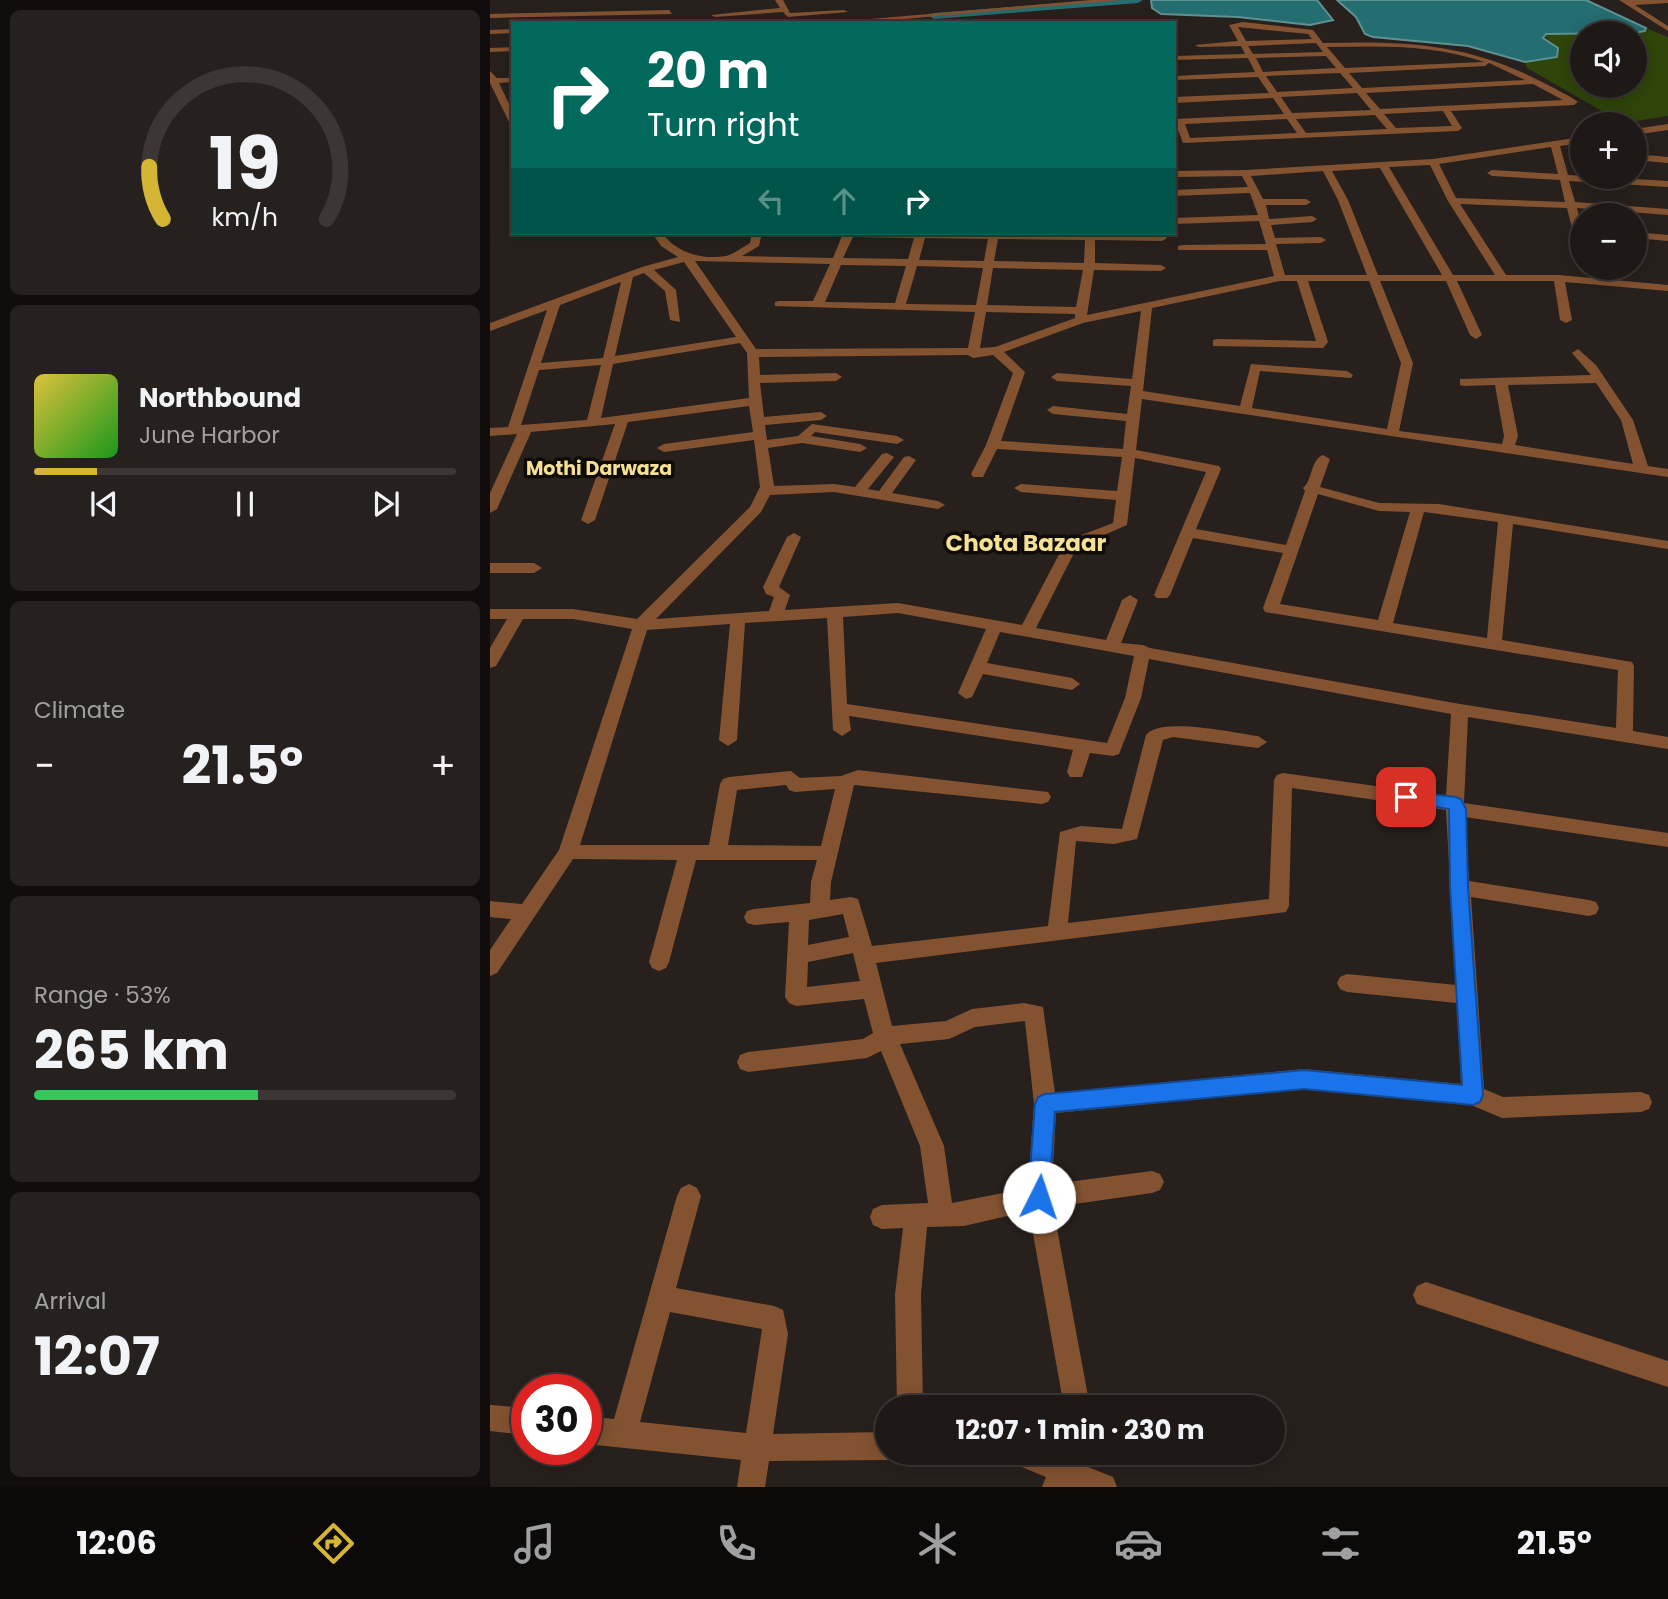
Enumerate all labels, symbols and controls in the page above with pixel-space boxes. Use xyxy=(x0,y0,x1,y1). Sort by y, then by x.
map controls xyxy=(1570,21,1647,280)
button: sound xyxy=(1570,21,1647,98)
text: 20 m xyxy=(647,37,769,105)
icon: right xyxy=(532,49,623,140)
text: Turn right xyxy=(647,102,799,147)
button: + xyxy=(1570,112,1647,189)
text: 19 xyxy=(209,113,281,214)
icon: left xyxy=(752,182,790,220)
icon: ahead xyxy=(825,182,863,220)
icon: right xyxy=(898,182,936,220)
text: km/h xyxy=(212,200,278,235)
button: − xyxy=(1570,203,1647,280)
text: Northbound xyxy=(139,380,301,416)
text: June Harbor xyxy=(139,419,280,451)
district label: Mothi Darwaza xyxy=(526,455,672,482)
icon: previous xyxy=(85,485,123,523)
icon: pause xyxy=(226,485,264,523)
icon: next xyxy=(367,485,405,523)
district label: Chota Bazaar xyxy=(946,527,1107,559)
text: Climate xyxy=(34,694,125,726)
text: 21.5° xyxy=(182,729,303,802)
text: − xyxy=(34,739,55,792)
text: + xyxy=(430,739,456,792)
pin xyxy=(1376,767,1436,827)
icon: arrive xyxy=(1387,778,1425,816)
text: Range · 53% xyxy=(34,979,171,1011)
text: 265 km xyxy=(34,1014,229,1087)
position arrow xyxy=(1002,1160,1076,1234)
text: Arrival xyxy=(34,1285,106,1317)
text: 12:07 xyxy=(34,1320,160,1393)
speed limit sign: 30 xyxy=(511,1374,602,1465)
text: 12:07 · 1 min · 230 m xyxy=(955,1412,1205,1448)
icon: directions xyxy=(309,1519,358,1568)
icon: music xyxy=(510,1519,559,1568)
icon: phone xyxy=(712,1519,761,1568)
icon: climate xyxy=(913,1519,962,1568)
icon: car xyxy=(1114,1519,1163,1568)
icon: filters xyxy=(1316,1519,1365,1568)
text: 12:06 xyxy=(76,1520,157,1565)
text: 21.5° xyxy=(1517,1520,1592,1565)

